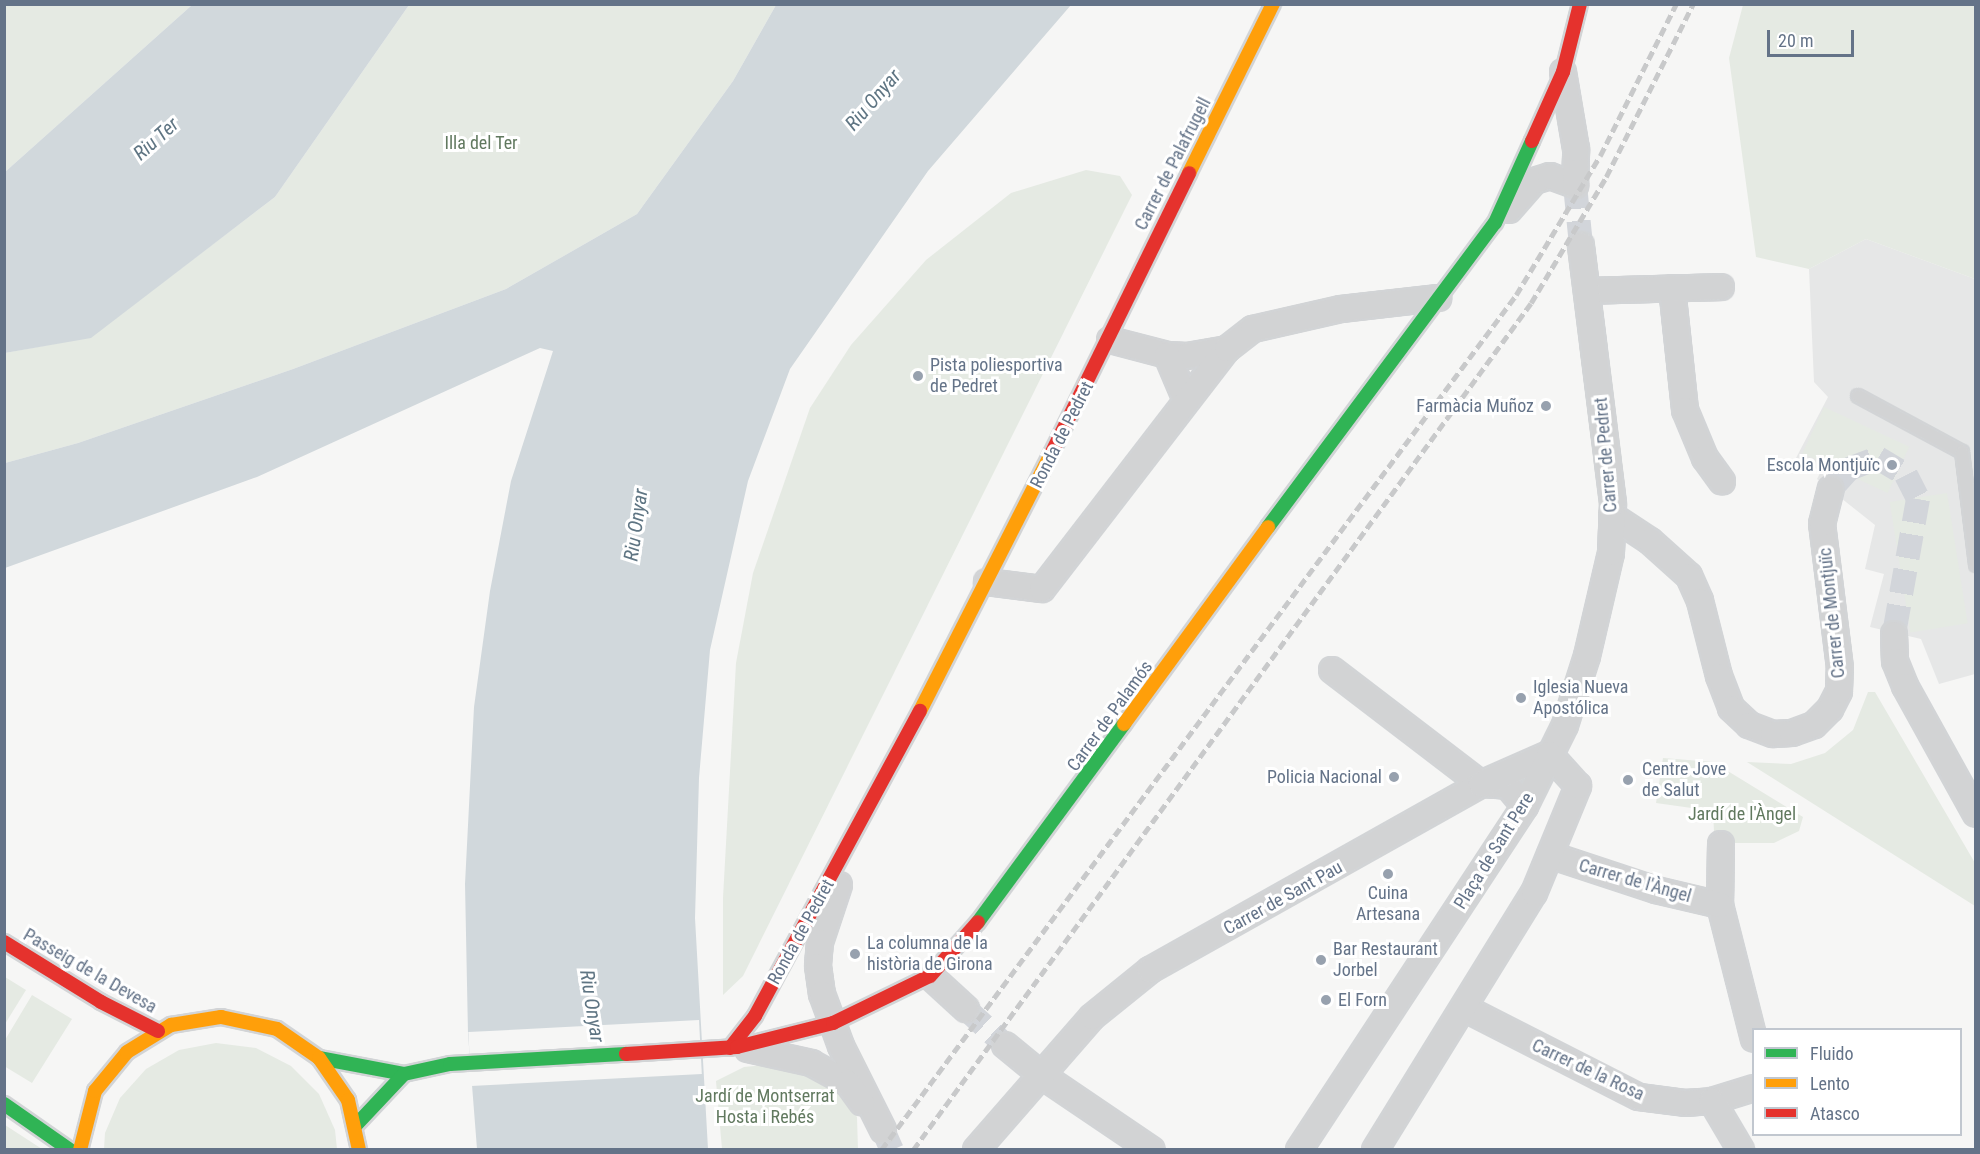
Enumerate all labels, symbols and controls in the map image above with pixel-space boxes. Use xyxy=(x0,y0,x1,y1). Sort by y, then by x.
scale bar xyxy=(1770,18,1857,56)
text: 20 m xyxy=(1778,30,1813,51)
water label: Riu Onyar xyxy=(840,65,906,135)
street label: Carrer de Palafrugell xyxy=(1130,94,1216,234)
water label: Riu Ter xyxy=(128,112,184,166)
park label: Illa del Ter xyxy=(444,132,518,154)
place label: Pista poliesportiva de Pedret xyxy=(930,355,1063,398)
marker: Pista poliesportiva de Pedret xyxy=(911,369,925,383)
street label: Ronda de Pedret xyxy=(1026,378,1098,492)
place label: Farmàcia Muñoz xyxy=(1416,395,1534,417)
street label: Carrer de Pedret xyxy=(1590,397,1622,513)
marker: Farmàcia Muñoz xyxy=(1539,399,1553,413)
place label: Escola Montjuïc xyxy=(1767,454,1880,476)
marker: Escola Montjuïc xyxy=(1885,458,1899,472)
water label: Riu Onyar xyxy=(619,487,653,563)
street label: Carrer de Montjuïc xyxy=(1814,547,1850,679)
street label: Carrer de Palamós xyxy=(1063,657,1157,775)
place label: Iglesia Nueva Apostólica xyxy=(1533,677,1628,720)
marker: Iglesia Nueva Apostólica xyxy=(1514,691,1528,705)
place label: Centre Jove de Salut xyxy=(1642,759,1726,802)
place label: Policia Nacional xyxy=(1267,766,1382,788)
marker: Policia Nacional xyxy=(1387,770,1401,784)
marker: Centre Jove de Salut xyxy=(1619,771,1637,789)
street label: Plaça de Sant Pere xyxy=(1449,789,1539,913)
park label: Jardí de l'Àngel xyxy=(1688,803,1796,825)
street label: Carrer de l'Àngel xyxy=(1576,855,1694,907)
street label: Carrer de Sant Pau xyxy=(1220,856,1346,940)
marker: Cuina Artesana xyxy=(1381,867,1395,881)
street label: Ronda de Pedret xyxy=(763,876,839,988)
place label: Cuina Artesana xyxy=(1356,883,1420,926)
street label: Passeig de la Devesa xyxy=(20,924,160,1018)
place label: La columna de la història de Girona xyxy=(867,933,993,976)
place label: Bar Restaurant Jorbel xyxy=(1333,939,1438,982)
marker: La columna de la història de Girona xyxy=(848,947,862,961)
marker: Bar Restaurant Jorbel xyxy=(1314,953,1328,967)
water label: Riu Onyar xyxy=(574,968,610,1044)
place label: El Forn xyxy=(1338,989,1387,1011)
marker: El Forn xyxy=(1319,993,1333,1007)
legend xyxy=(1752,1028,1962,1136)
street label: Carrer de la Rosa xyxy=(1528,1035,1648,1105)
text: Fluido xyxy=(1810,1043,1854,1064)
text: Lento xyxy=(1810,1073,1850,1094)
park label: Jardí de Montserrat Hosta i Rebés xyxy=(695,1086,835,1128)
text: Atasco xyxy=(1810,1103,1860,1124)

